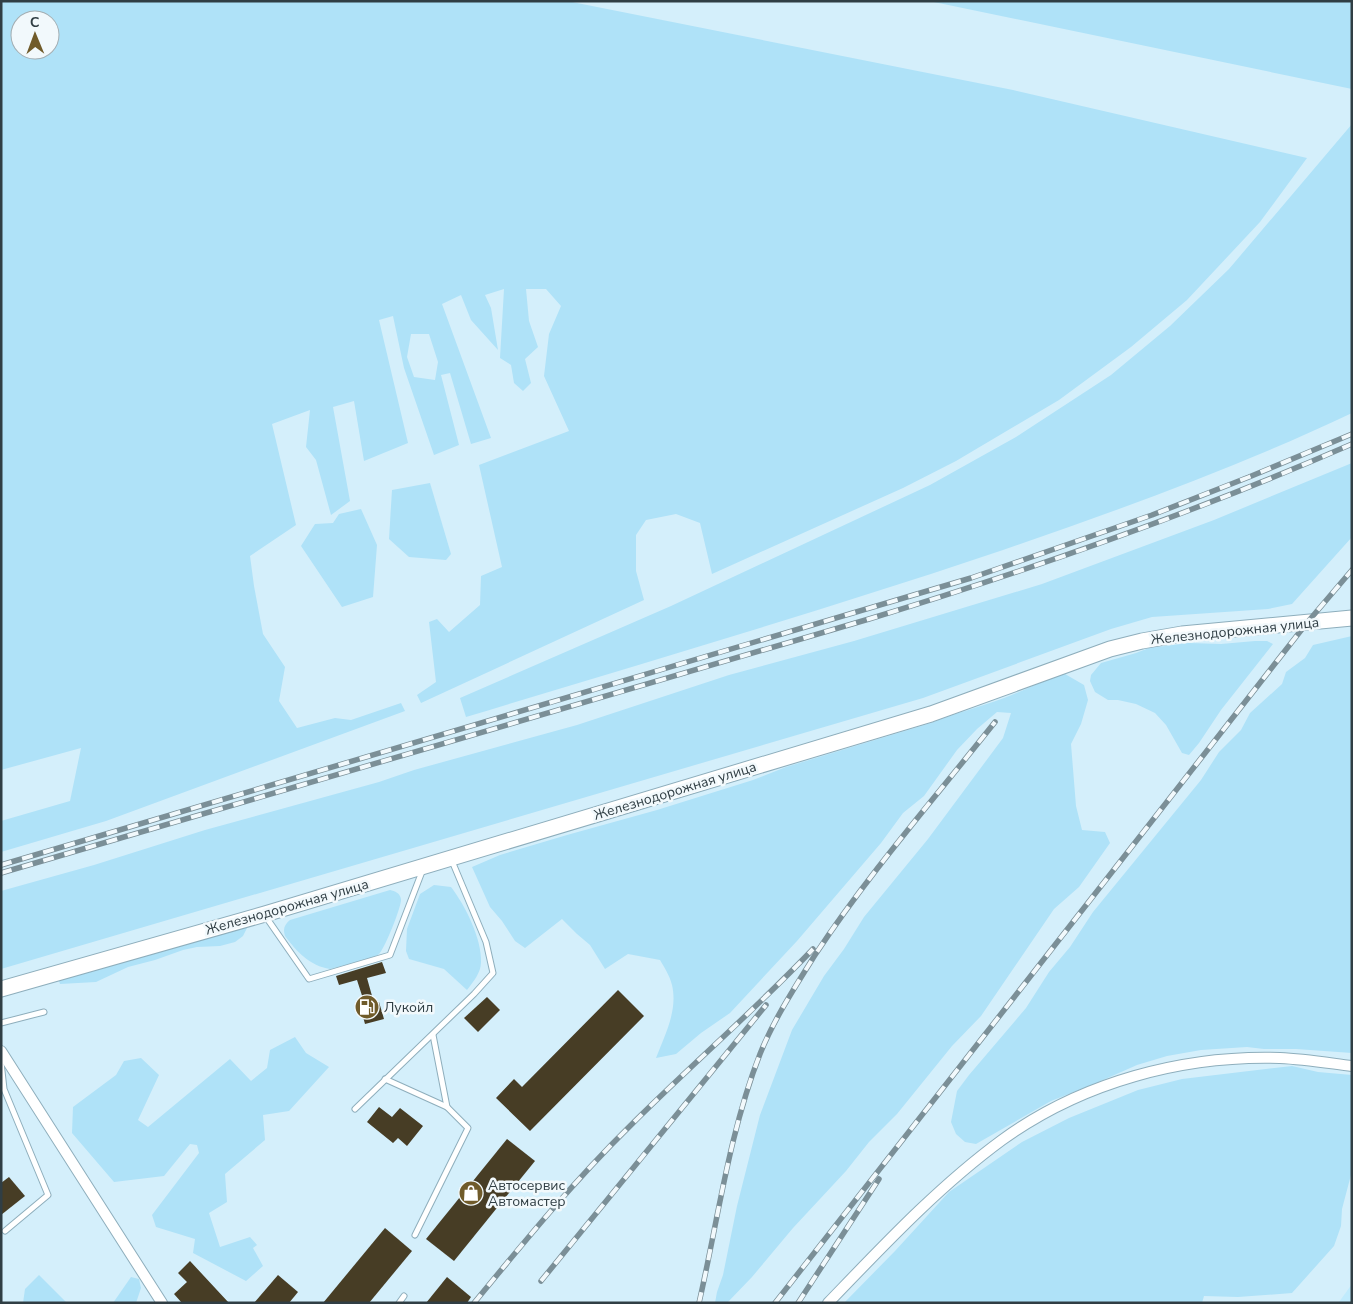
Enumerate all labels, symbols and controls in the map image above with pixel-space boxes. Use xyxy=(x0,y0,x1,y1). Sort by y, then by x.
north arrow xyxy=(10,10,60,60)
text: С xyxy=(30,13,40,32)
street label: Железнодорожная улица xyxy=(1150,613,1320,649)
street label: Железнодорожная улица xyxy=(591,757,759,825)
street label: Железнодорожная улица xyxy=(203,875,371,939)
fuel station icon: Лукойл xyxy=(354,994,380,1020)
place label: Лукойл xyxy=(384,998,433,1017)
place label: Автосервис Автомастер xyxy=(488,1176,566,1211)
shop icon: Автосервис Автомастер xyxy=(458,1180,484,1206)

